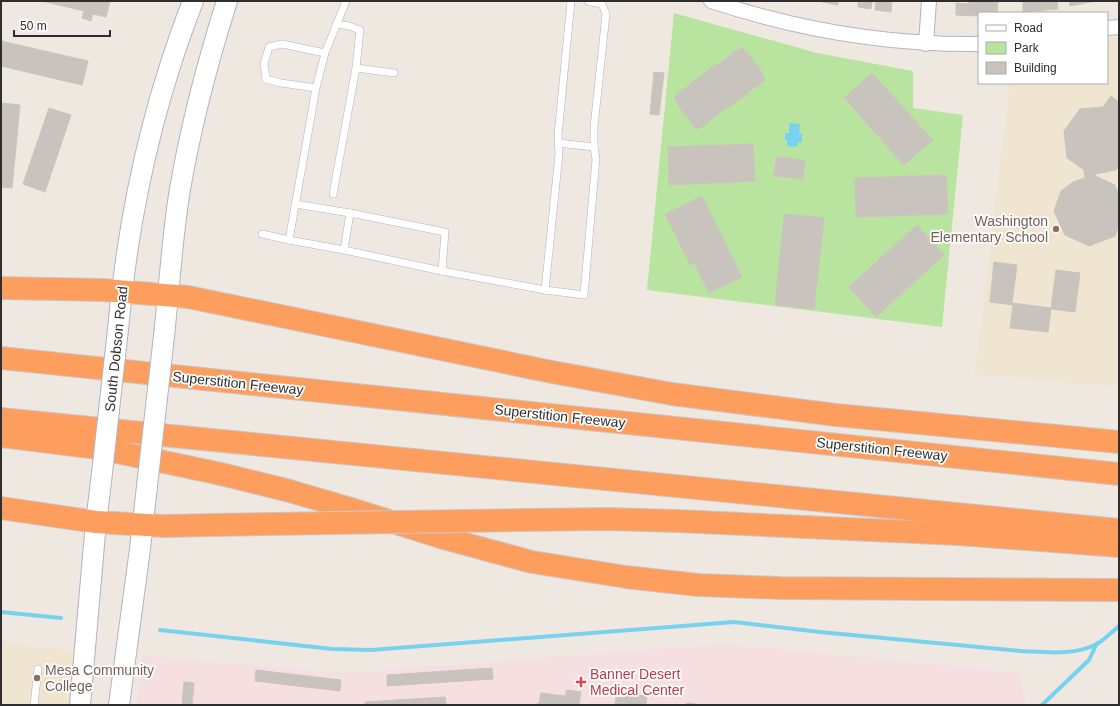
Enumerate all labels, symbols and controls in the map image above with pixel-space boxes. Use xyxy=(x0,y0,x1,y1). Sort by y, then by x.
scale bar xyxy=(14,12,110,38)
legend xyxy=(978,12,1108,84)
text: 50 m xyxy=(20,19,47,33)
text: Road xyxy=(1014,21,1043,35)
text: Park xyxy=(1014,41,1040,55)
text: Building xyxy=(1014,61,1057,75)
place label: Washington Elementary School xyxy=(930,213,1048,245)
marker: Washington Elementary School xyxy=(1051,224,1061,234)
street label: South Dobson Road xyxy=(101,285,131,413)
street label: Superstition Freeway xyxy=(172,368,304,398)
street label: Superstition Freeway xyxy=(494,401,626,431)
street label: Superstition Freeway xyxy=(816,434,948,464)
place label: Mesa Community College xyxy=(45,662,154,694)
place label: Banner Desert Medical Center xyxy=(590,666,684,698)
marker: Mesa Community College xyxy=(32,673,42,683)
marker: Banner Desert Medical Center xyxy=(575,676,587,688)

